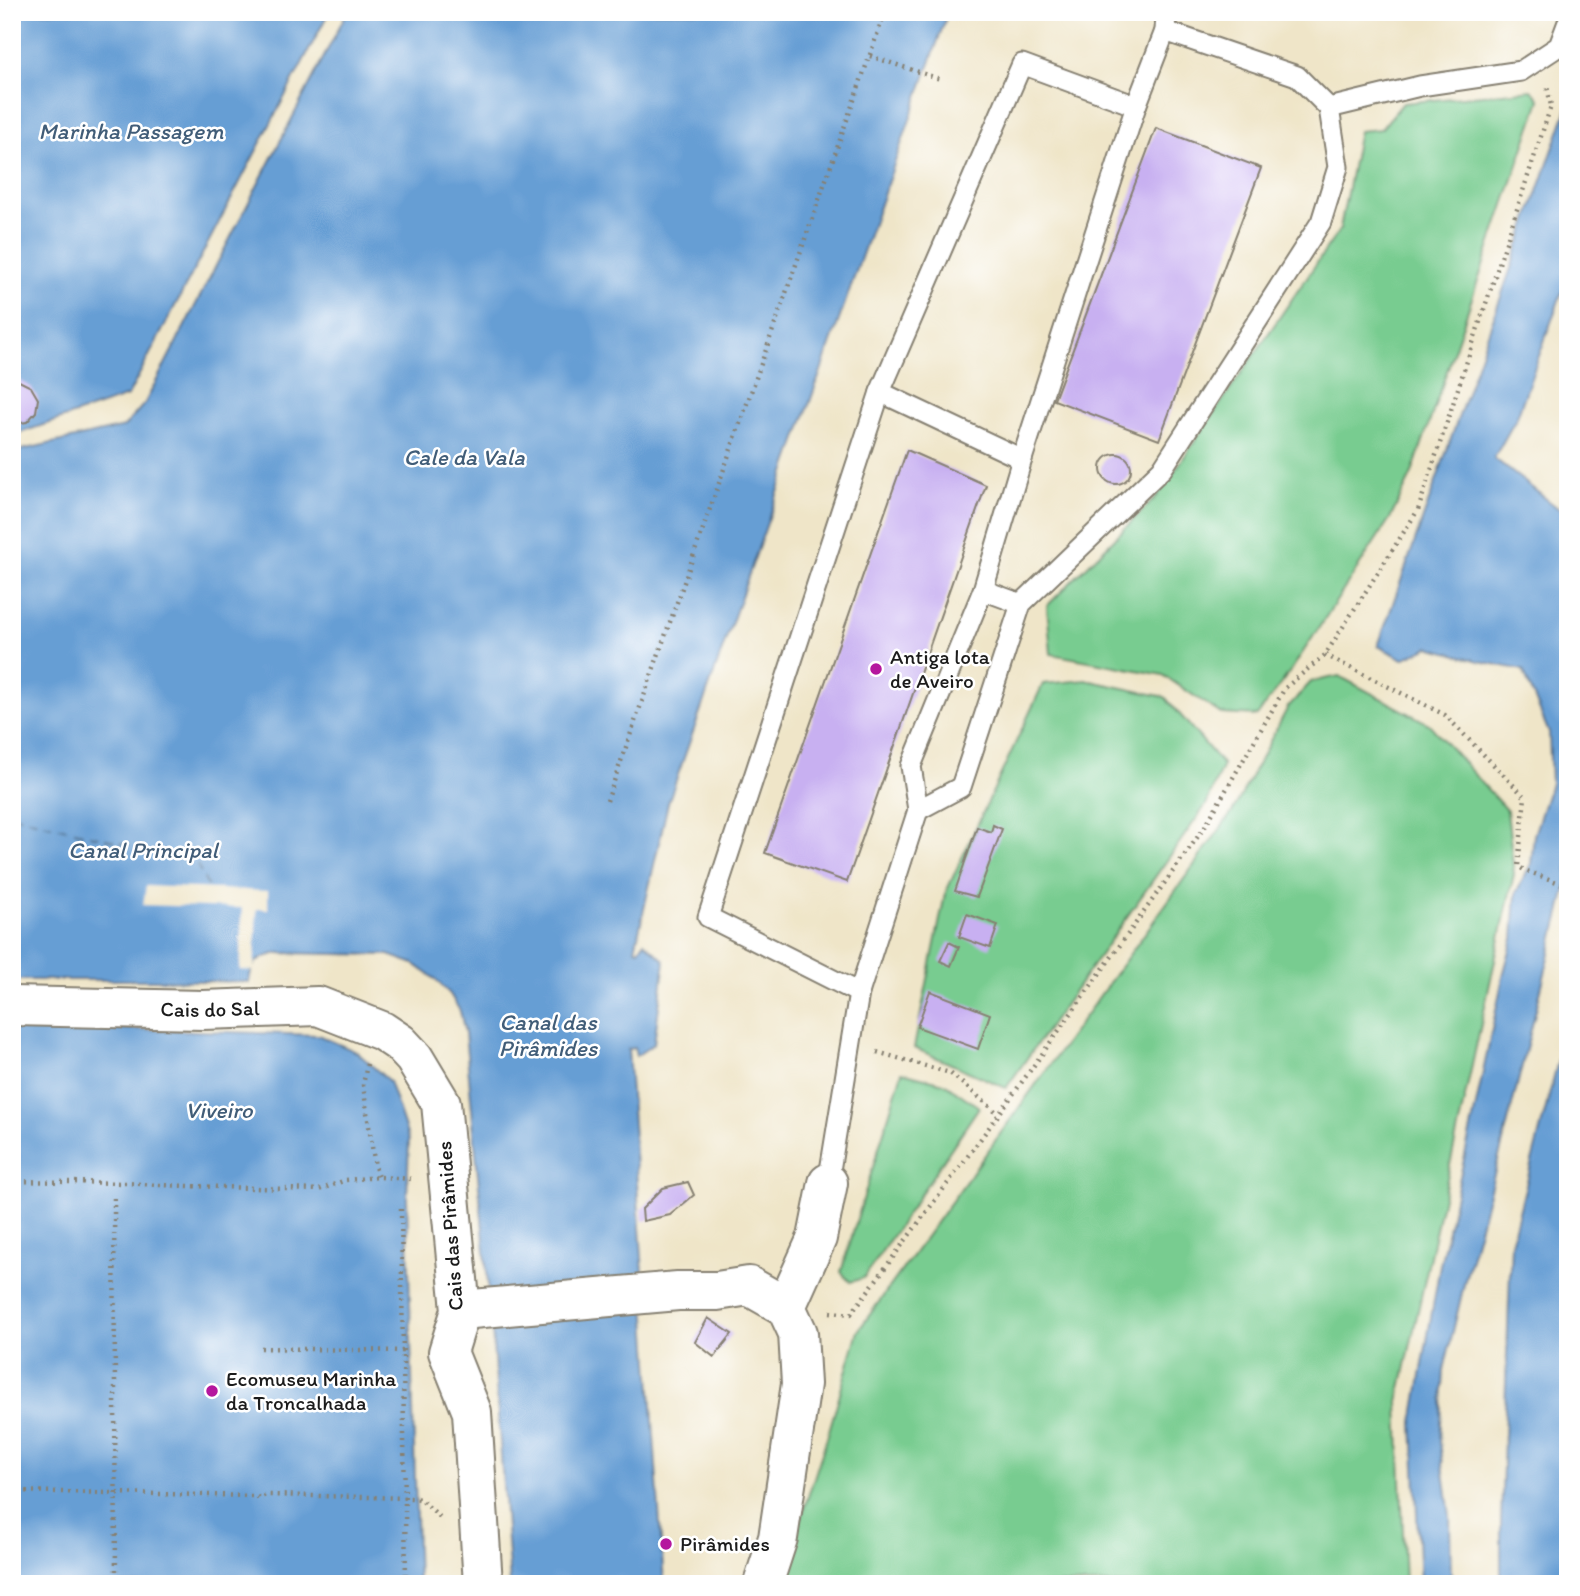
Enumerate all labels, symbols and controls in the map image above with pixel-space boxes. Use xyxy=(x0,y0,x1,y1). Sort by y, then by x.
water label: Marinha Passagem xyxy=(38,117,224,145)
water label: Cale da Vala xyxy=(403,443,525,471)
place label: Antiga lota de Aveiro xyxy=(890,644,990,693)
marker: Antiga lota de Aveiro xyxy=(868,661,884,677)
water label: Canal Principal xyxy=(68,836,220,864)
street label: Cais do Sal xyxy=(160,995,260,1022)
water label: Canal das Pirâmides xyxy=(499,1008,599,1062)
water label: Viveiro xyxy=(185,1096,254,1124)
street label: Cais das Pirâmides xyxy=(431,1140,468,1312)
place label: Ecomuseu Marinha da Troncalhada xyxy=(226,1366,396,1415)
marker: Ecomuseu Marinha da Troncalhada xyxy=(204,1383,220,1399)
place label: Pirâmides xyxy=(680,1531,770,1556)
marker: Pirâmides xyxy=(658,1536,674,1552)

